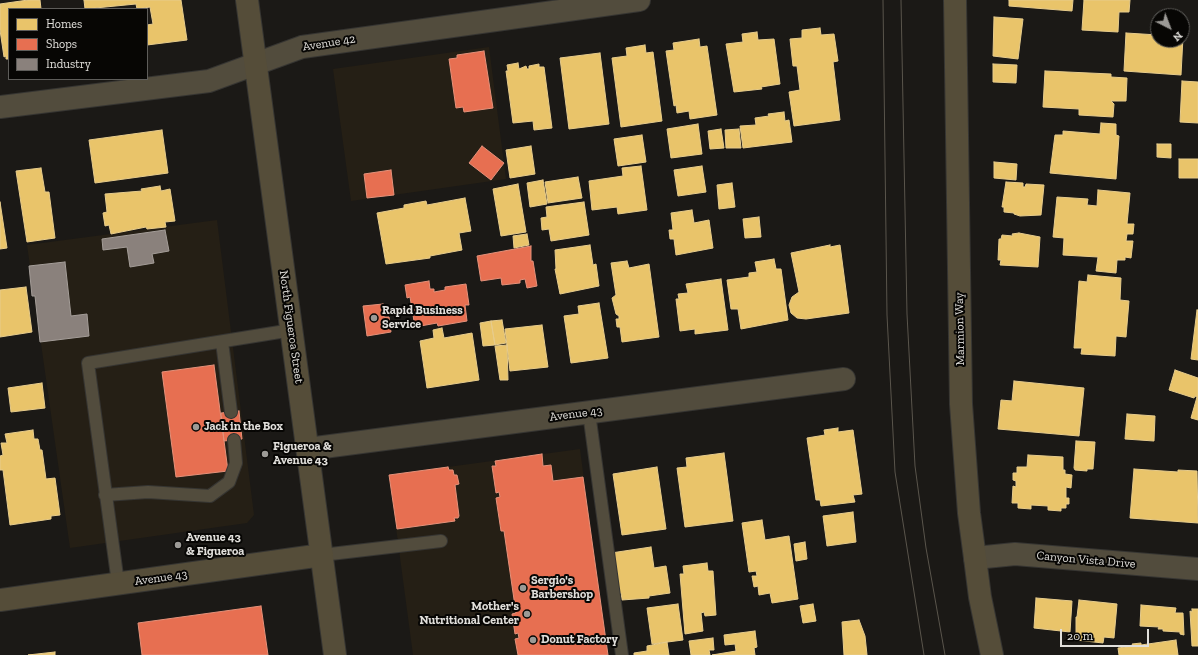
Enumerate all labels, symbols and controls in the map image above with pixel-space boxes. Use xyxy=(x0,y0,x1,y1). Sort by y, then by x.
legend xyxy=(8,8,148,80)
north arrow xyxy=(1150,8,1190,48)
text: Homes xyxy=(46,17,82,31)
text: N xyxy=(1170,29,1185,44)
street label: Avenue 42 xyxy=(302,32,356,54)
text: Shops xyxy=(46,37,77,51)
text: Industry xyxy=(46,57,91,71)
street label: North Figueroa Street xyxy=(276,270,306,384)
street label: Marmion Way xyxy=(952,292,968,366)
place label: Rapid Business Service xyxy=(382,304,463,332)
marker: Rapid Business Service xyxy=(369,313,379,323)
street label: Avenue 43 xyxy=(549,404,603,424)
place label: Jack in the Box xyxy=(204,420,283,434)
marker: Jack in the Box xyxy=(191,422,201,432)
place label: Figueroa & Avenue 43 xyxy=(273,440,331,468)
marker: Figueroa & Avenue 43 xyxy=(260,449,270,459)
place label: Avenue 43 & Figueroa xyxy=(186,531,244,559)
marker: Avenue 43 & Figueroa xyxy=(173,540,183,550)
street label: Canyon Vista Drive xyxy=(1036,549,1136,571)
street label: Avenue 43 xyxy=(134,567,188,589)
place label: Sergio's Barbershop xyxy=(531,574,593,602)
marker: Sergio's Barbershop xyxy=(518,583,528,593)
place label: Mother's Nutritional Center xyxy=(419,600,519,628)
marker: Mother's Nutritional Center xyxy=(522,609,532,619)
scale bar xyxy=(1062,621,1151,647)
text: 20 m xyxy=(1067,629,1093,643)
place label: Donut Factory xyxy=(541,633,618,647)
marker: Donut Factory xyxy=(528,635,538,645)

